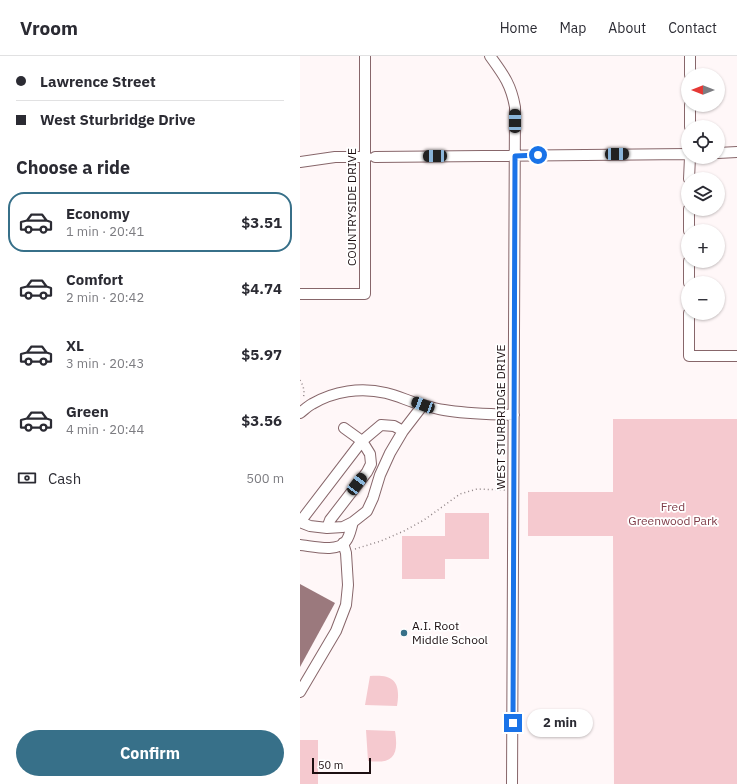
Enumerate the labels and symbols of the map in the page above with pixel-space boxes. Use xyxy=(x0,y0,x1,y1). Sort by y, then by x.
north arrow xyxy=(681,68,725,112)
car xyxy=(509,109,521,133)
route start xyxy=(529,146,547,164)
street label: COUNTRYSIDE DRIVE xyxy=(344,148,359,266)
car xyxy=(605,148,629,160)
car xyxy=(423,150,447,162)
street label: WEST STURBRIDGE DRIVE xyxy=(493,344,508,490)
car xyxy=(410,395,436,415)
car xyxy=(345,471,369,497)
park label: Fred Greenwood Park xyxy=(628,499,718,528)
place label: A.I. Root Middle School xyxy=(412,618,488,647)
marker: A.I. Root Middle School xyxy=(399,628,409,638)
callout: 2 min xyxy=(527,709,593,737)
route end xyxy=(504,714,522,732)
scale bar xyxy=(312,756,371,775)

